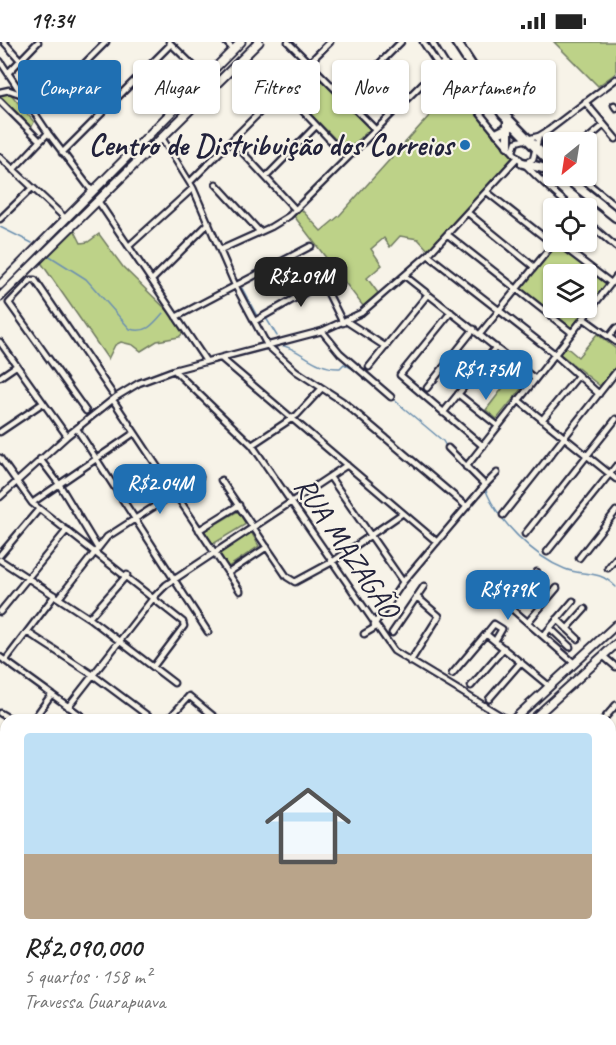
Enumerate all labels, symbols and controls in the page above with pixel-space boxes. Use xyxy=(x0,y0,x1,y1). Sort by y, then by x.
text: 19:34 xyxy=(30,7,74,35)
chip: Comprar xyxy=(18,60,121,114)
chip: Alugar xyxy=(133,60,220,114)
chip: Filtros xyxy=(232,60,320,114)
chip: Novo xyxy=(332,60,409,114)
chip: Apartamento xyxy=(421,60,556,114)
place label: Centro de Distribuição dos Correios xyxy=(89,126,456,164)
north arrow xyxy=(543,132,597,186)
map controls xyxy=(543,132,597,318)
marker: Centro de Distribuição dos Correios xyxy=(458,138,472,152)
button: locate xyxy=(543,198,597,252)
pin: R$2.09M xyxy=(246,257,356,308)
text: R$2.09M xyxy=(268,264,334,289)
button: layers xyxy=(543,264,597,318)
pin: R$1.75M xyxy=(431,350,541,401)
text: R$1.75M xyxy=(453,357,519,382)
pin: R$2.04M xyxy=(105,464,215,515)
street label: RUA MAZAGÃO xyxy=(286,469,410,627)
text: R$2.04M xyxy=(127,471,193,496)
pin: R$979K xyxy=(459,570,557,621)
text: R$979K xyxy=(480,577,536,602)
icon: home xyxy=(254,772,362,880)
text: R$2,090,000 xyxy=(24,931,142,964)
text: 5 quartos · 158 m² xyxy=(24,964,151,989)
text: Travessa Guarapuava xyxy=(24,989,166,1014)

